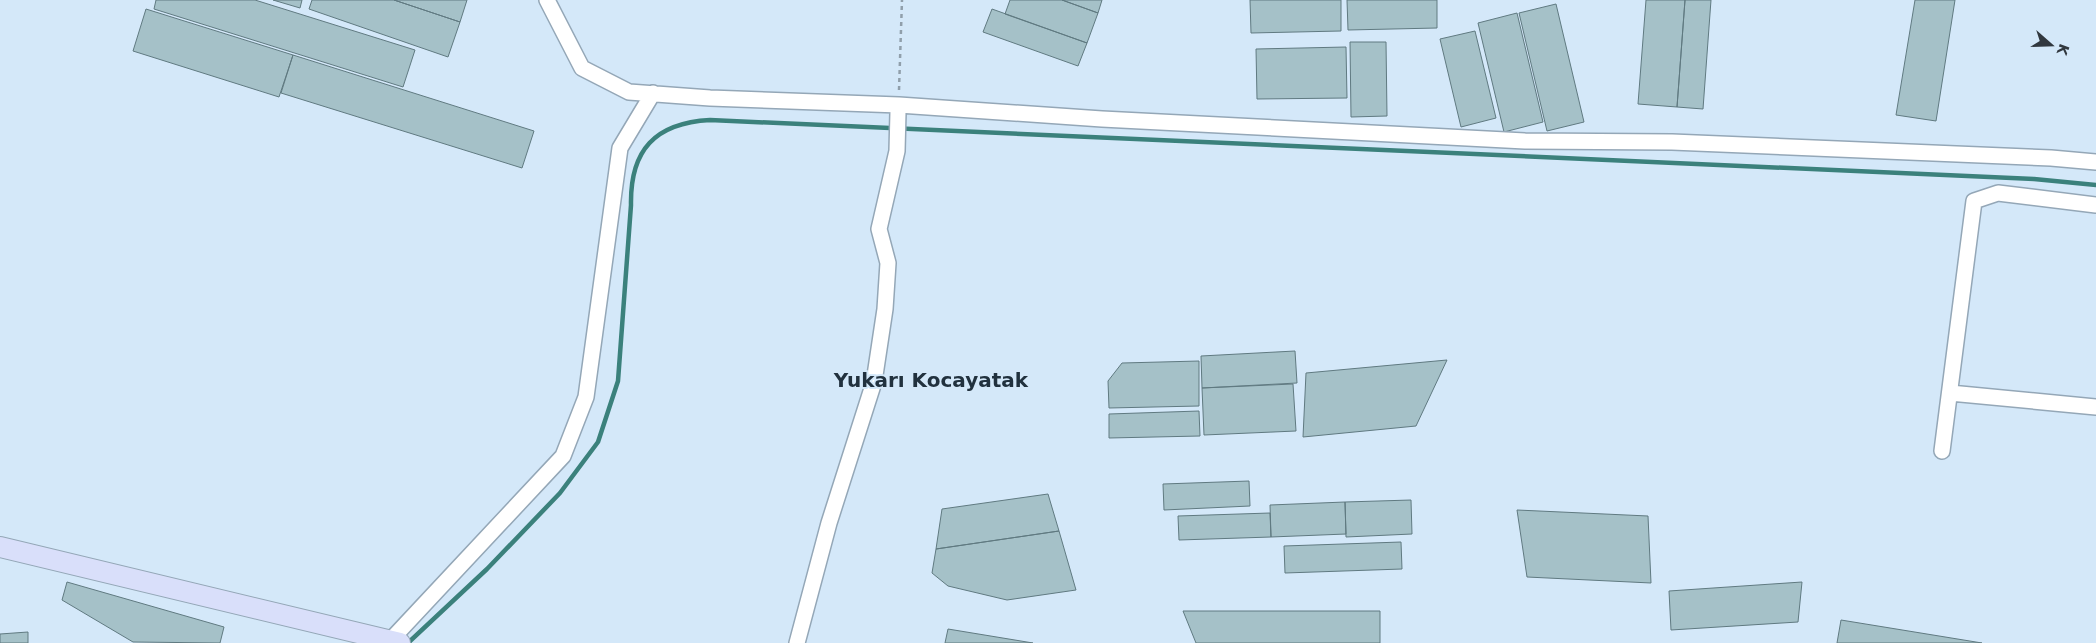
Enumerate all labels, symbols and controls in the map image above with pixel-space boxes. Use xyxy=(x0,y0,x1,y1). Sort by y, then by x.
north arrow xyxy=(2026,20,2076,70)
text: K xyxy=(2053,42,2073,58)
district label: Yukarı Kocayatak xyxy=(833,368,1029,392)

